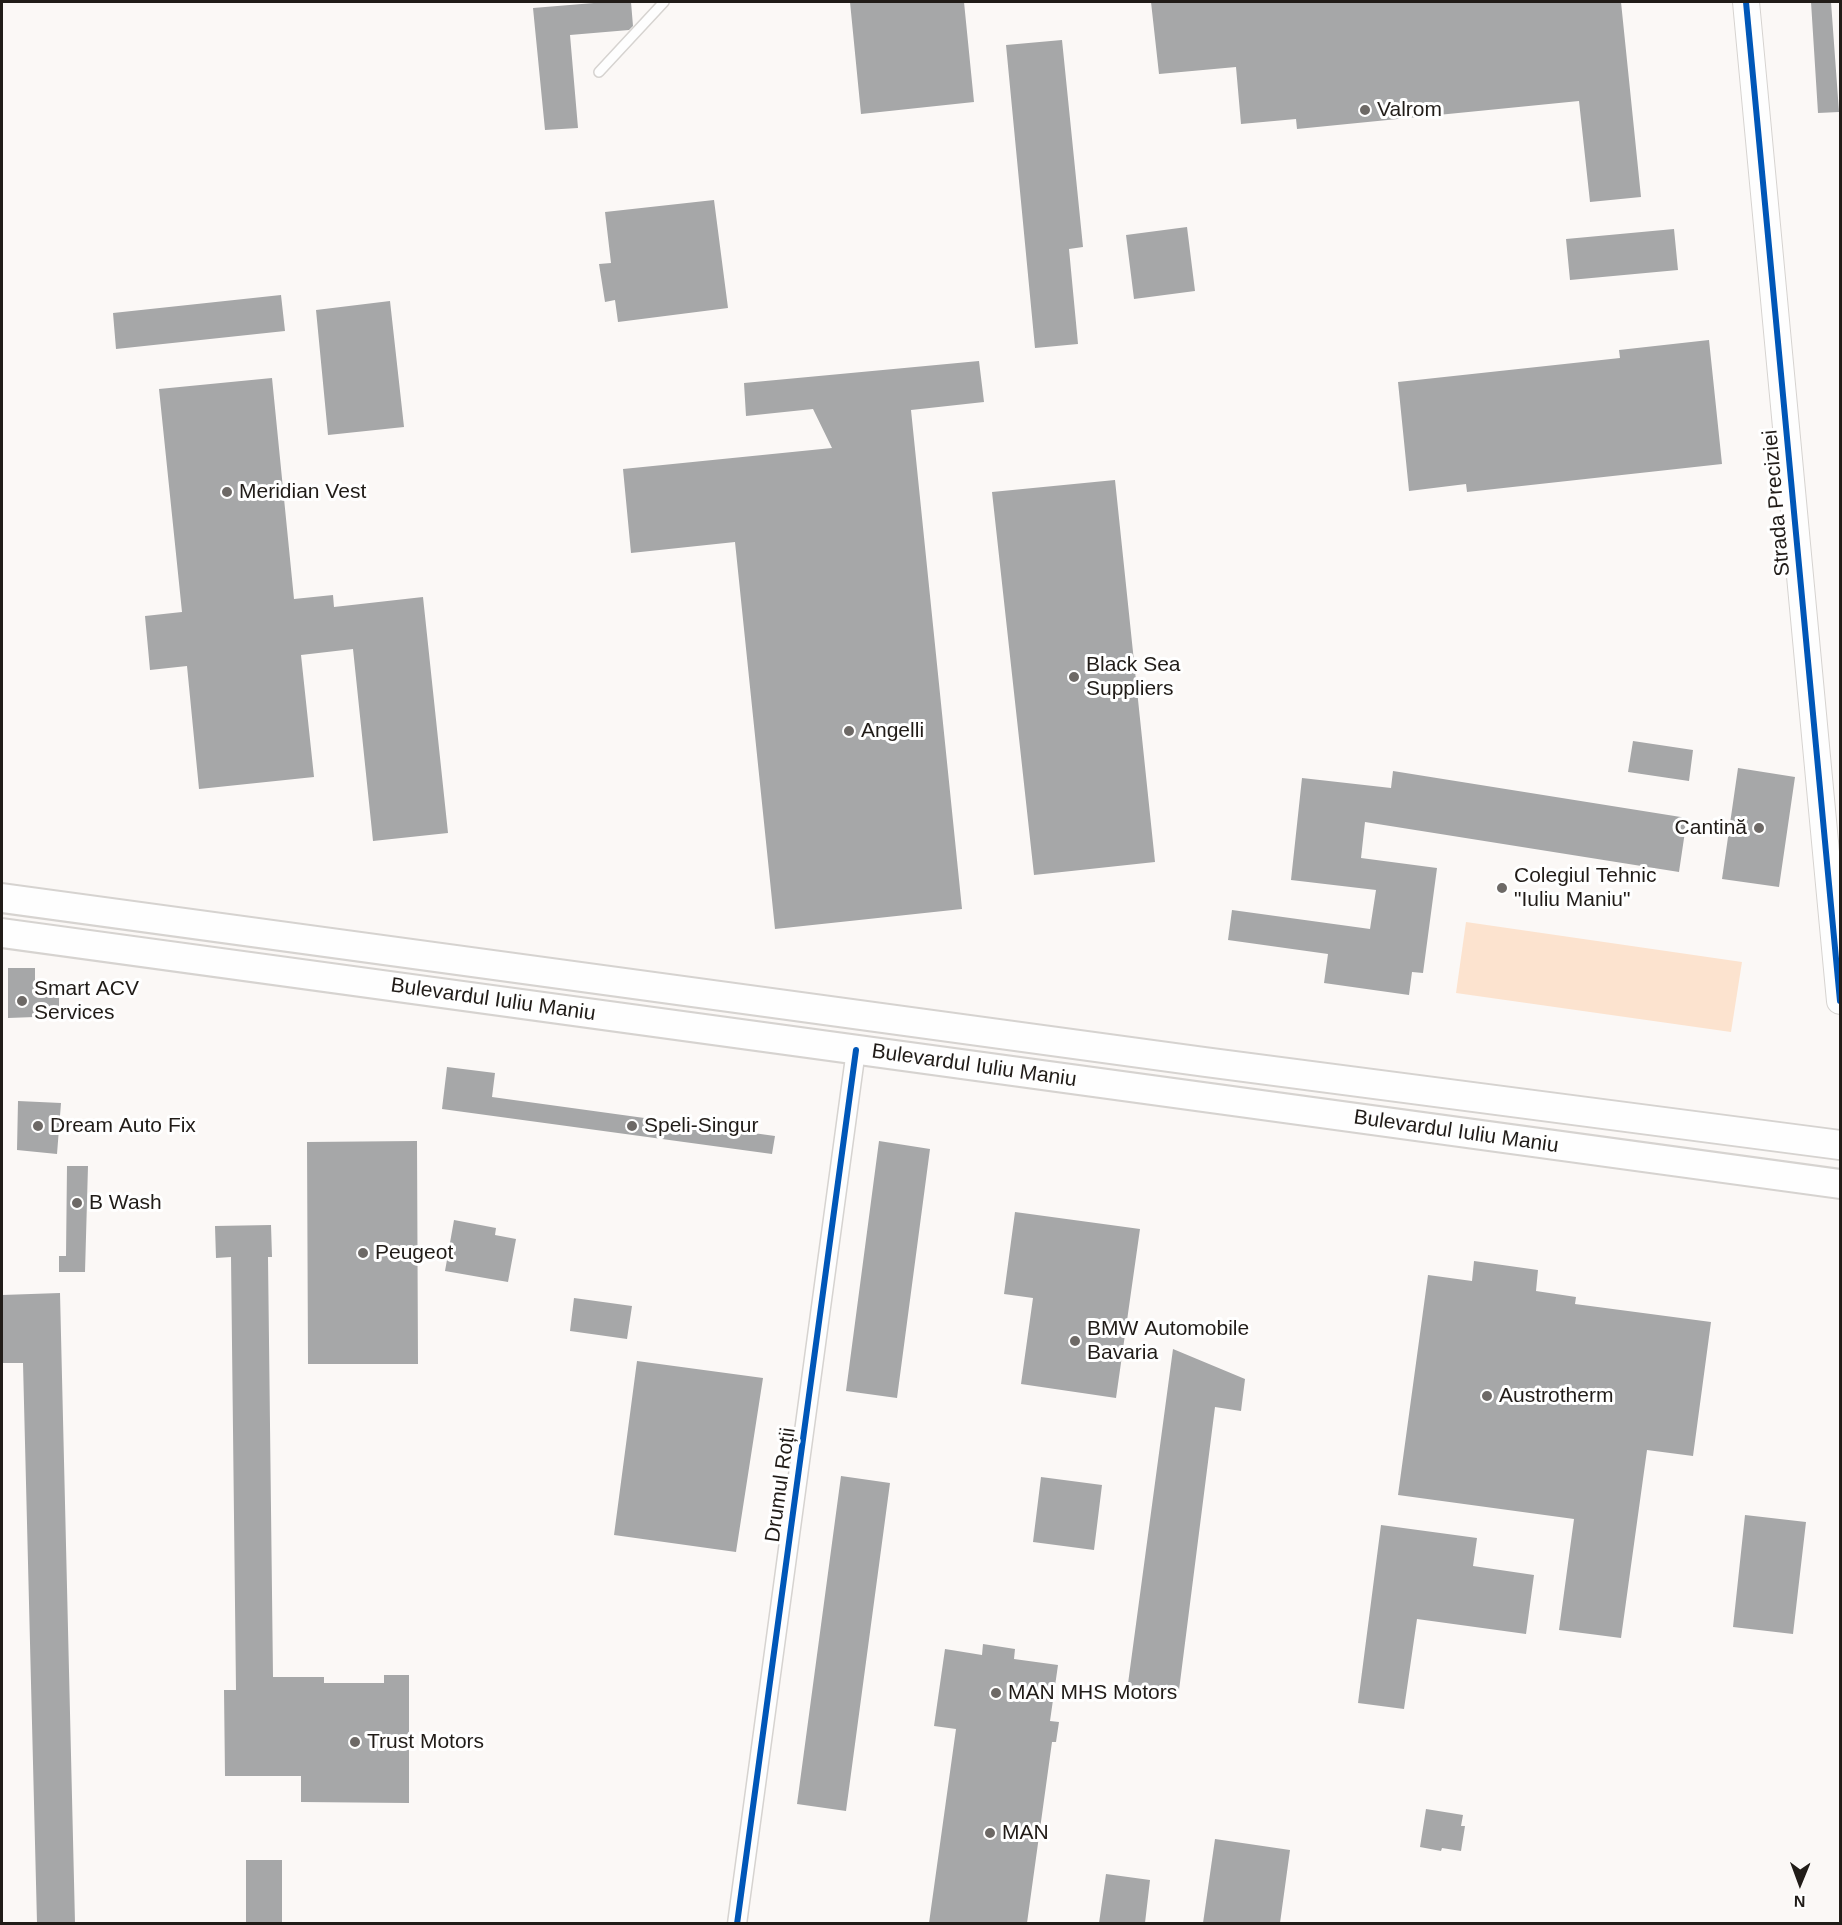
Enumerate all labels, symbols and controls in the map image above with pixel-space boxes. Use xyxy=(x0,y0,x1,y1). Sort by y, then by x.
place label: Valrom xyxy=(1377,97,1442,123)
marker: Valrom xyxy=(1358,103,1372,117)
street label: Strada Preciziei xyxy=(1758,429,1796,577)
place label: Meridian Vest xyxy=(239,479,366,505)
marker: Meridian Vest xyxy=(220,485,234,499)
place label: Black Sea Suppliers xyxy=(1086,652,1181,702)
marker: Black Sea Suppliers xyxy=(1067,670,1081,684)
place label: Angelli xyxy=(861,718,924,744)
marker: Angelli xyxy=(842,724,856,738)
place label: Cantină xyxy=(1675,815,1747,841)
marker: Cantină xyxy=(1752,821,1766,835)
place label: Colegiul Tehnic "Iuliu Maniu" xyxy=(1514,863,1656,913)
marker: Colegiul Tehnic "Iuliu Maniu" xyxy=(1495,881,1509,895)
street label: Bulevardul Iuliu Maniu xyxy=(389,973,597,1027)
place label: Smart ACV Services xyxy=(34,976,139,1026)
marker: Smart ACV Services xyxy=(15,994,29,1008)
street label: Bulevardul Iuliu Maniu xyxy=(870,1039,1078,1093)
street label: Bulevardul Iuliu Maniu xyxy=(1352,1105,1560,1159)
place label: Dream Auto Fix xyxy=(50,1113,196,1139)
place label: Speli-Singur xyxy=(644,1113,758,1139)
marker: Dream Auto Fix xyxy=(31,1119,45,1133)
marker: Speli-Singur xyxy=(625,1119,639,1133)
place label: B Wash xyxy=(89,1190,162,1216)
marker: B Wash xyxy=(70,1196,84,1210)
place label: Peugeot xyxy=(375,1240,453,1266)
marker: Peugeot xyxy=(356,1246,370,1260)
place label: BMW Automobile Bavaria xyxy=(1087,1316,1249,1366)
marker: BMW Automobile Bavaria xyxy=(1068,1334,1082,1348)
place label: Austrotherm xyxy=(1499,1383,1613,1409)
marker: Austrotherm xyxy=(1480,1389,1494,1403)
street label: Drumul Roții xyxy=(760,1426,802,1544)
place label: MAN MHS Motors xyxy=(1008,1680,1177,1706)
marker: MAN MHS Motors xyxy=(989,1686,1003,1700)
place label: Trust Motors xyxy=(367,1729,484,1755)
marker: Trust Motors xyxy=(348,1735,362,1749)
place label: MAN xyxy=(1002,1820,1049,1846)
marker: MAN xyxy=(983,1826,997,1840)
north arrow xyxy=(1770,1853,1830,1913)
text: N xyxy=(1794,1893,1806,1910)

